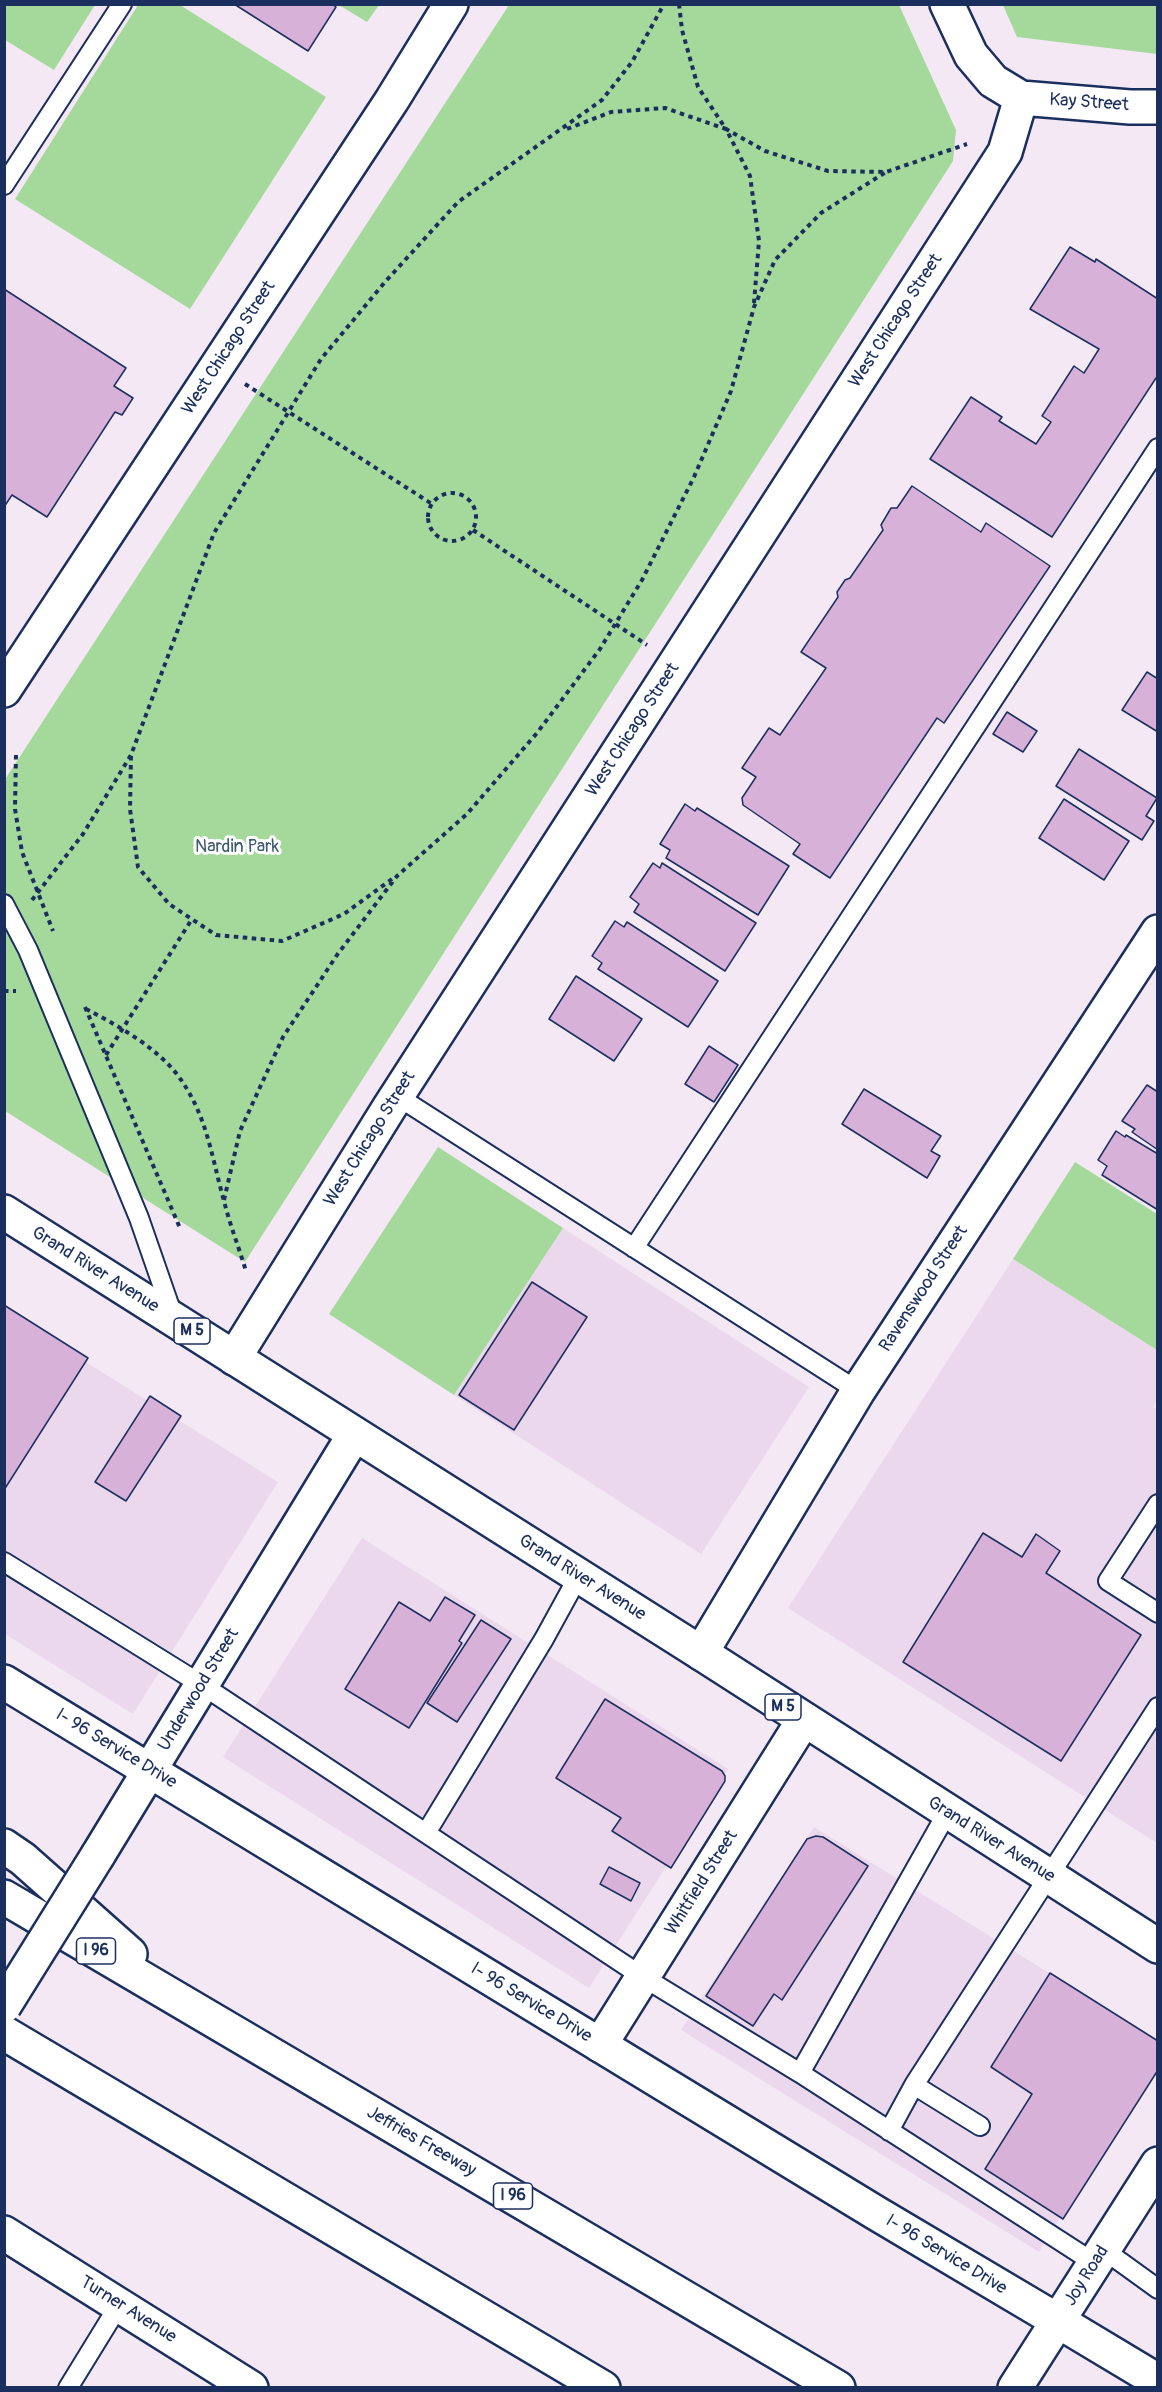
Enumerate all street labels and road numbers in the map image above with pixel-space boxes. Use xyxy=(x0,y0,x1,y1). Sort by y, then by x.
street label: Kay Street xyxy=(1049,89,1129,117)
street label: West Chicago Street xyxy=(845,250,947,392)
street label: West Chicago Street xyxy=(178,277,280,419)
street label: West Chicago Street xyxy=(582,659,684,801)
street label: West Chicago Street xyxy=(320,1067,420,1211)
street label: Grand River Avenue xyxy=(27,1222,163,1318)
street label: Ravenswood Street xyxy=(875,1222,973,1356)
road number: M 5 xyxy=(174,1318,210,1344)
street label: Grand River Avenue xyxy=(514,1530,650,1626)
street label: Underwood Street xyxy=(154,1625,244,1755)
road number: M 5 xyxy=(765,1694,801,1720)
street label: I- 96 Service Drive xyxy=(51,1704,181,1794)
street label: Grand River Avenue xyxy=(923,1792,1059,1888)
street label: Whitfield Street xyxy=(661,1827,743,1939)
road number: I 96 xyxy=(76,1938,116,1964)
street label: I- 96 Service Drive xyxy=(466,1958,596,2048)
street label: Jeffries Freeway xyxy=(363,2102,479,2182)
road number: I 96 xyxy=(494,2183,532,2209)
street label: I- 96 Service Drive xyxy=(881,2210,1011,2300)
street label: Joy Road xyxy=(1060,2242,1114,2310)
street label: Turner Avenue xyxy=(76,2272,180,2348)

